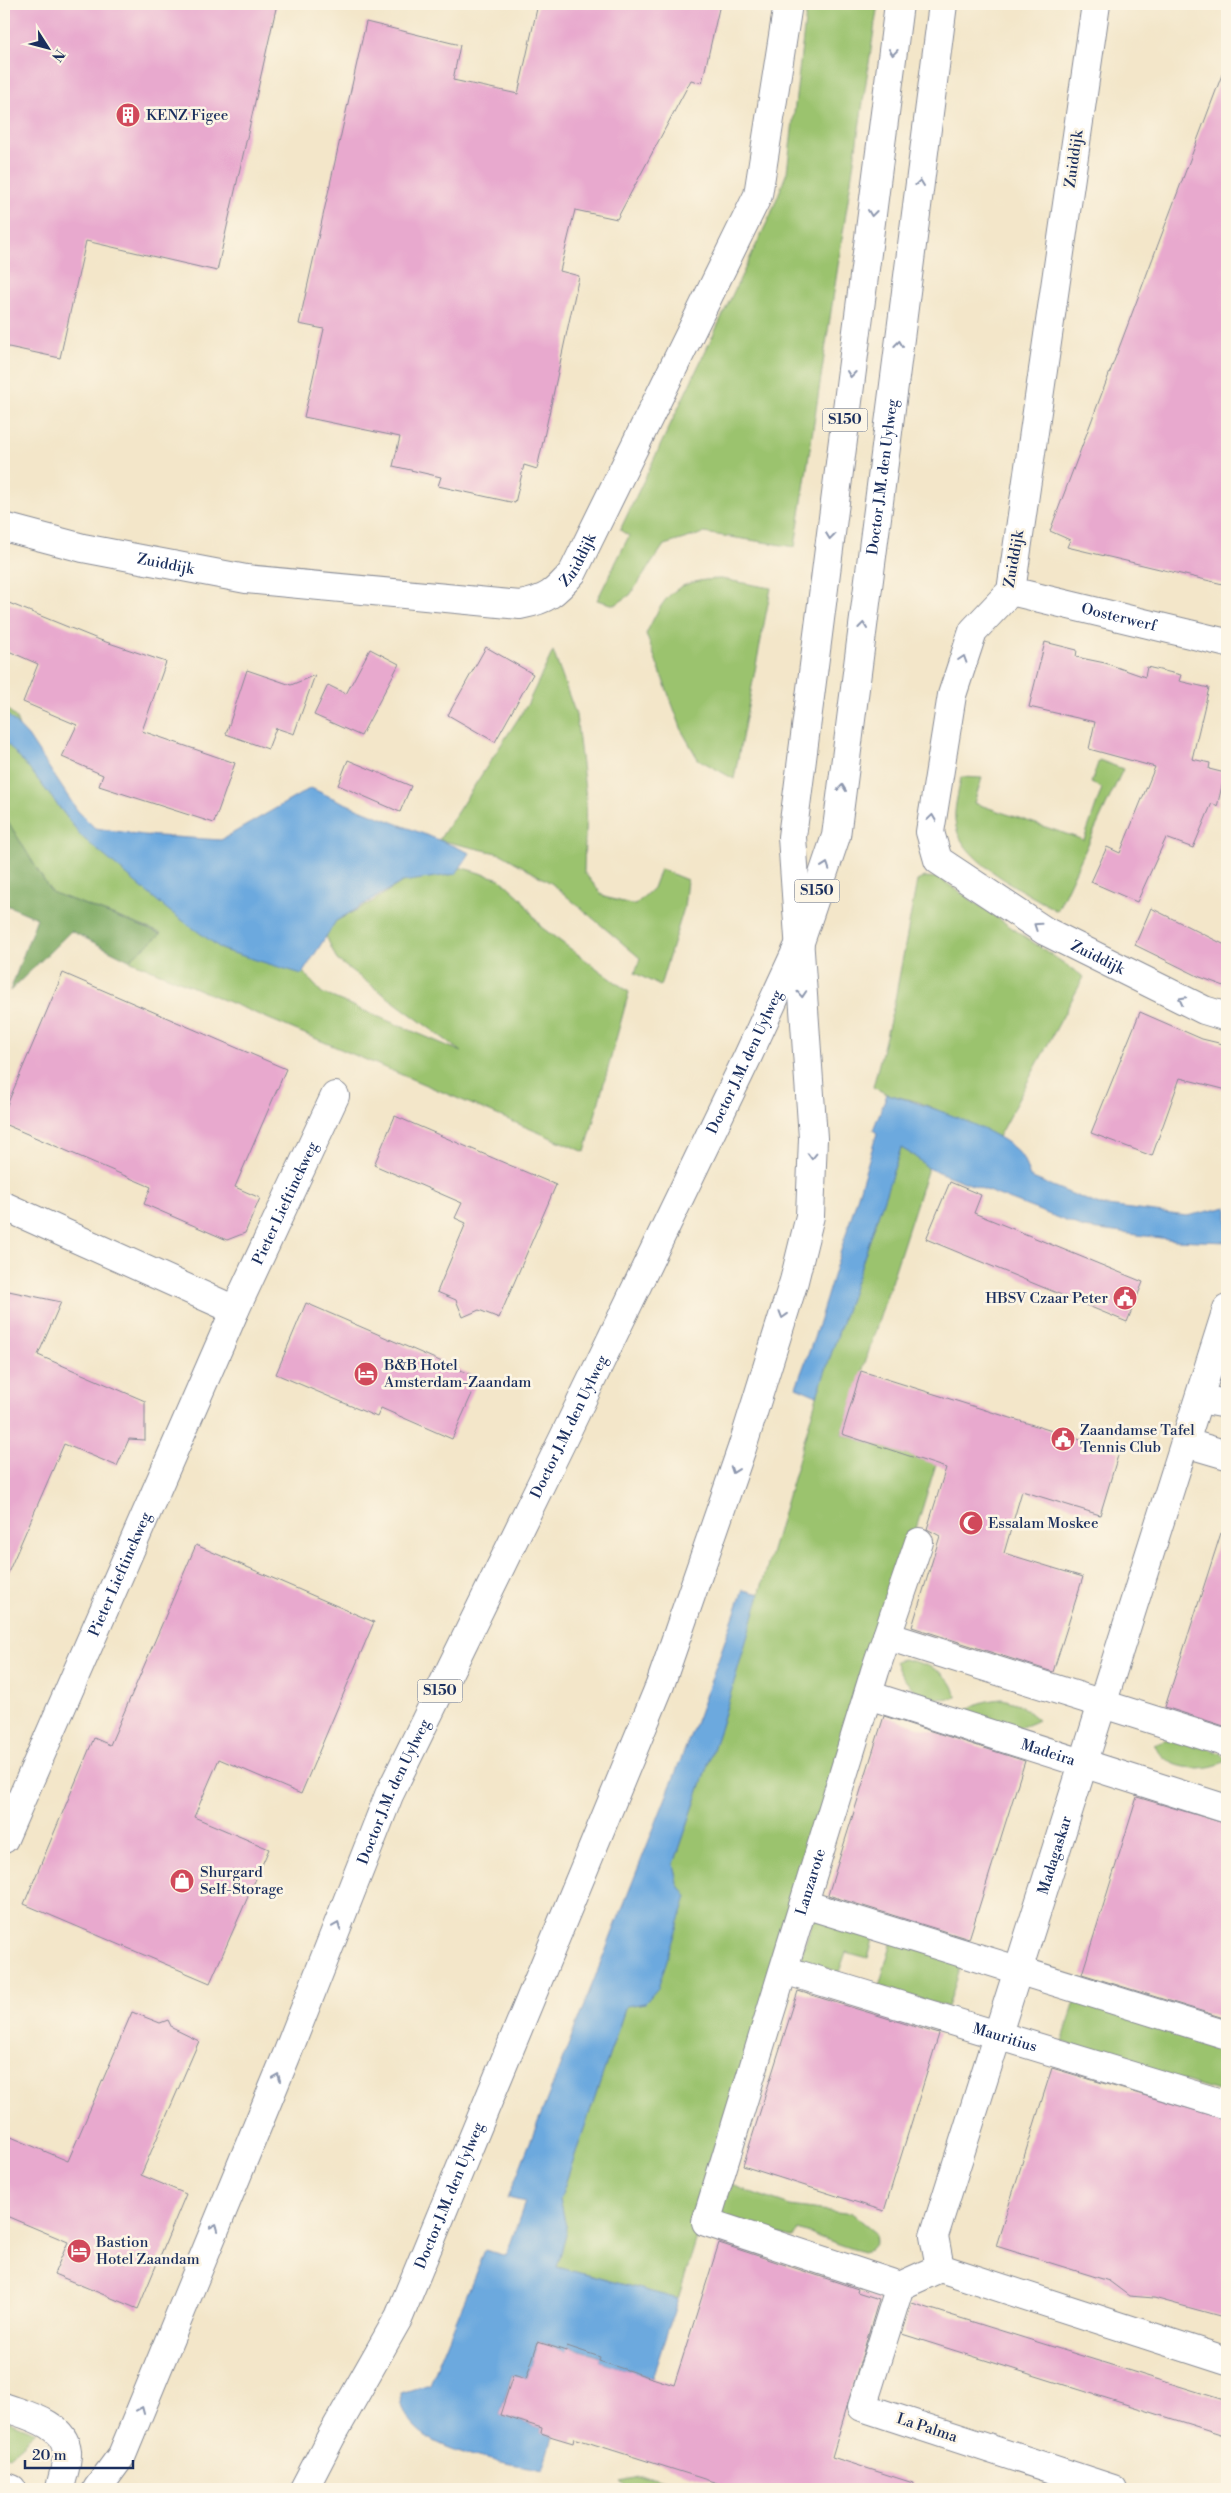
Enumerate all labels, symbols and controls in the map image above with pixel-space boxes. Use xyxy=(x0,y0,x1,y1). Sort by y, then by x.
north arrow xyxy=(22,22,72,72)
text: N xyxy=(47,45,68,65)
one-way arrow xyxy=(888,48,899,56)
building icon: KENZ Figee xyxy=(115,102,141,128)
place label: KENZ Figee xyxy=(146,106,228,125)
street label: Zuiddijk xyxy=(1061,128,1088,189)
one-way arrow xyxy=(914,178,925,186)
one-way arrow xyxy=(867,210,878,218)
one-way arrow xyxy=(893,339,904,347)
one-way arrow xyxy=(846,371,857,379)
street label: Doctor J.M. den Uylweg xyxy=(863,398,902,556)
road number: S150 xyxy=(822,408,868,432)
street label: Zuiddijk xyxy=(1000,528,1029,589)
street label: Zuiddijk xyxy=(555,529,600,590)
one-way arrow xyxy=(826,531,836,540)
street label: Zuiddijk xyxy=(136,549,197,579)
street label: Oosterwerf xyxy=(1079,599,1159,635)
one-way arrow xyxy=(857,622,868,630)
one-way arrow xyxy=(958,655,968,663)
one-way arrow xyxy=(836,783,847,791)
one-way arrow xyxy=(926,813,937,821)
one-way arrow xyxy=(820,862,830,871)
road number: S150 xyxy=(794,879,840,902)
one-way arrow xyxy=(1034,923,1043,932)
street label: Zuiddijk xyxy=(1068,936,1129,979)
street label: Doctor J.M. den Uylweg xyxy=(702,987,787,1137)
one-way arrow xyxy=(796,990,807,998)
one-way arrow xyxy=(1178,995,1187,1006)
street label: Pieter Lieftinckweg xyxy=(248,1138,322,1268)
one-way arrow xyxy=(807,1152,817,1160)
public building icon: HBSV Czaar Peter xyxy=(1112,1285,1138,1311)
place label: HBSV Czaar Peter xyxy=(985,1289,1109,1308)
one-way arrow xyxy=(779,1310,789,1318)
street label: Doctor J.M. den Uylweg xyxy=(526,1352,612,1502)
place label: B&B Hotel Amsterdam-Zaandam xyxy=(383,1356,531,1392)
hotel icon: B&B Hotel Amsterdam-Zaandam xyxy=(353,1361,379,1387)
place label: Zaandamse Tafel Tennis Club xyxy=(1080,1421,1195,1457)
public building icon: Zaandamse Tafel Tennis Club xyxy=(1050,1426,1076,1452)
one-way arrow xyxy=(730,1465,740,1474)
street label: Pieter Lieftinckweg xyxy=(84,1509,155,1639)
mosque icon: Essalam Moskee xyxy=(958,1510,984,1536)
place label: Essalam Moskee xyxy=(988,1514,1098,1533)
road number: S150 xyxy=(418,1680,462,1702)
street label: Doctor J.M. den Uylweg xyxy=(353,1716,434,1867)
street label: Madeira xyxy=(1019,1735,1078,1770)
street label: Madagaskar xyxy=(1033,1813,1076,1897)
street label: Lanzarote xyxy=(791,1846,829,1918)
place label: Shurgard Self-Storage xyxy=(200,1863,284,1899)
shop icon: Shurgard Self-Storage xyxy=(169,1868,195,1894)
one-way arrow xyxy=(331,1922,341,1931)
street label: Mauritius xyxy=(970,2019,1039,2056)
one-way arrow xyxy=(271,2073,281,2082)
street label: Doctor J.M. den Uylweg xyxy=(410,2119,488,2272)
one-way arrow xyxy=(209,2223,220,2232)
place label: Bastion Hotel Zaandam xyxy=(95,2233,200,2269)
hotel icon: Bastion Hotel Zaandam xyxy=(66,2238,92,2264)
one-way arrow xyxy=(134,2406,145,2415)
street label: La Palma xyxy=(894,2409,960,2447)
scale bar xyxy=(25,2438,132,2470)
text: 20 m xyxy=(32,2446,67,2465)

